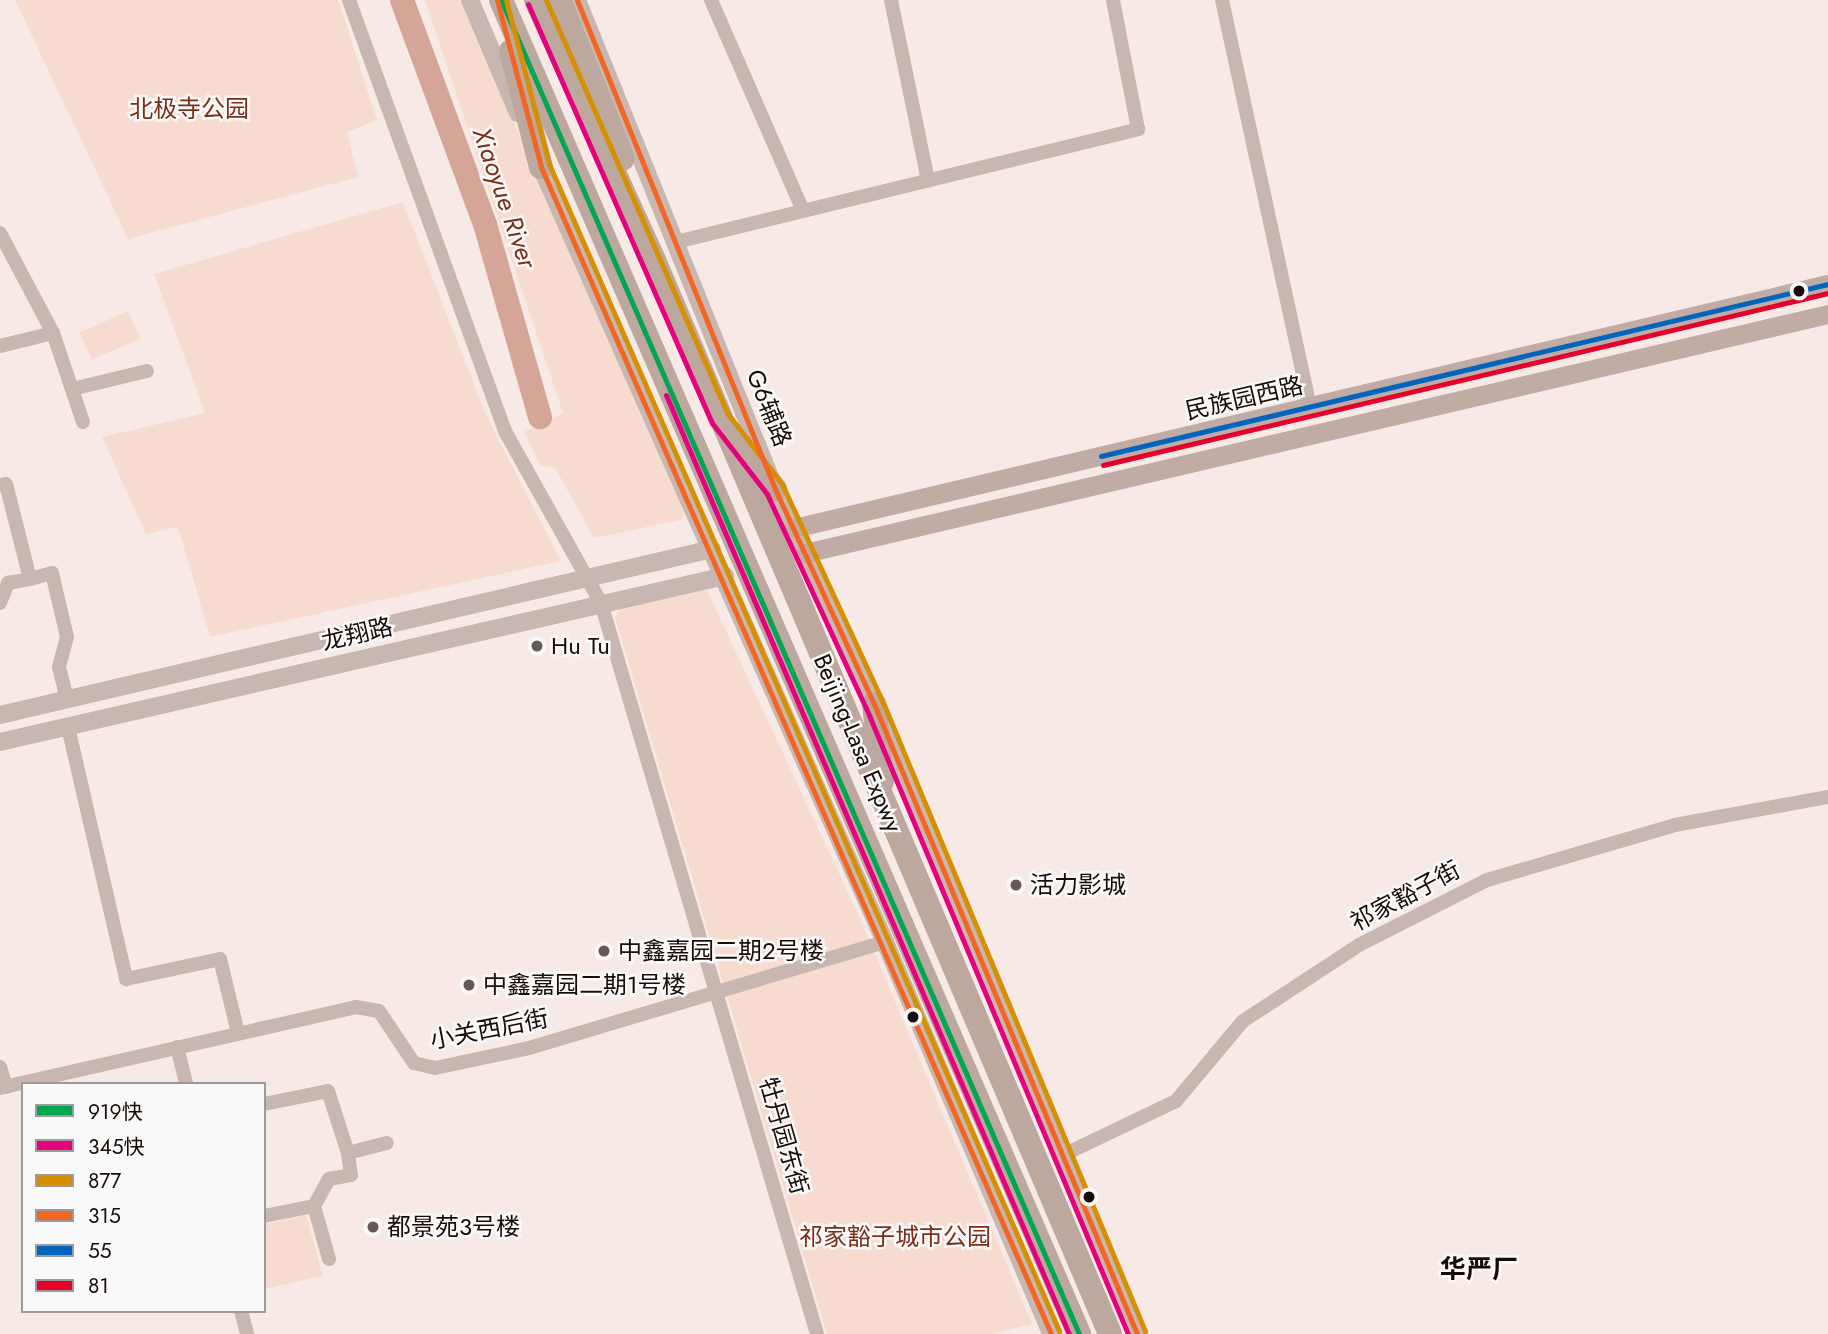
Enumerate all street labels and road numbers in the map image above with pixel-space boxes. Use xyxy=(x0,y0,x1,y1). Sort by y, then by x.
street label: G6辅路 xyxy=(741,365,797,451)
street label: 民族园西路 xyxy=(1182,370,1306,426)
street label: 龙翔路 xyxy=(319,612,395,656)
street label: Beijing-Lasa Expwy xyxy=(808,650,908,836)
street label: 祁家豁子街 xyxy=(1345,855,1465,937)
street label: 小关西后街 xyxy=(427,1003,551,1055)
street label: 牡丹园东街 xyxy=(754,1074,814,1198)

